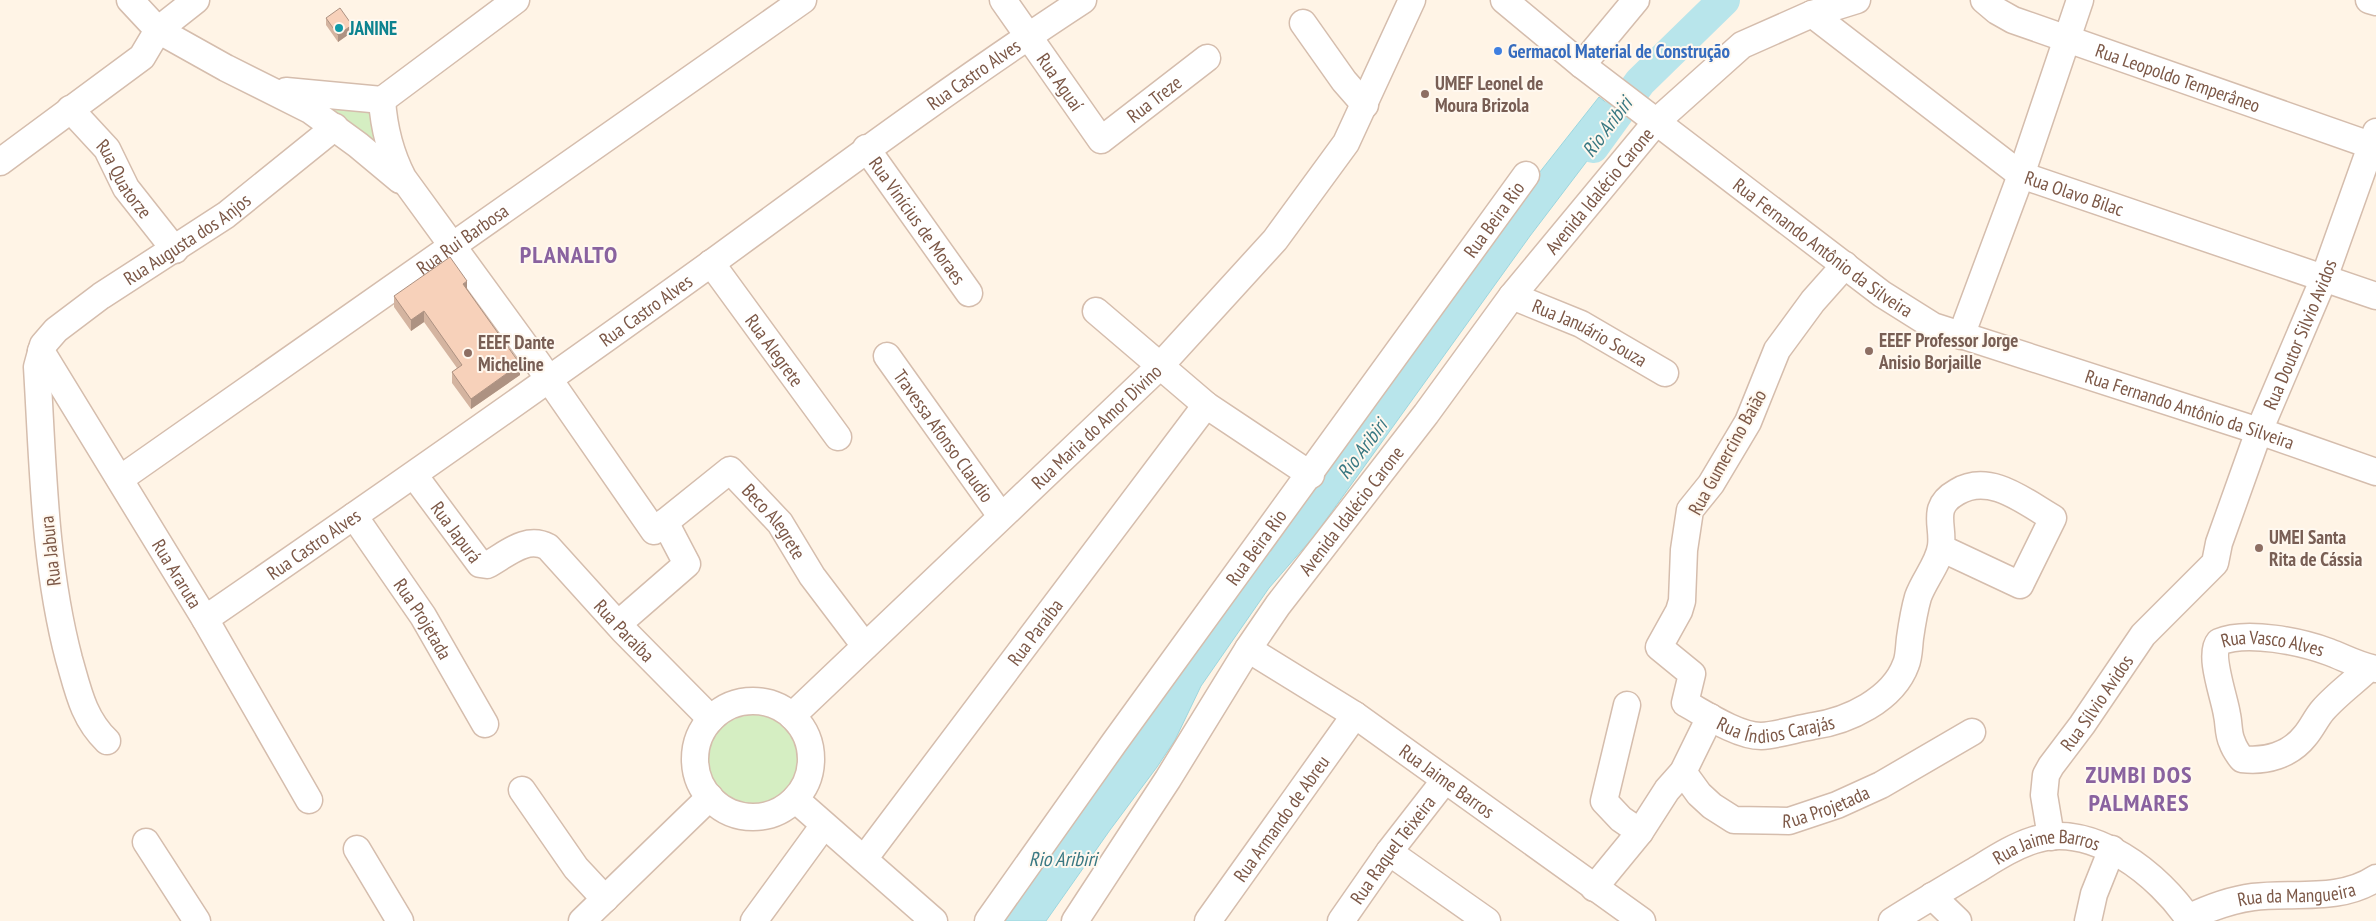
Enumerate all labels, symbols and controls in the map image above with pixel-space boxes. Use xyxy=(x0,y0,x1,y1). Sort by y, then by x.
place label: JANINE xyxy=(348,16,397,40)
marker: JANINE xyxy=(333,22,345,34)
street label: Rua Castro Alves xyxy=(922,33,1025,115)
street label: Rua Leopoldo Temperâneo xyxy=(2092,38,2263,118)
place label: Germacol Material de Construção xyxy=(1508,39,1730,63)
marker: Germacol Material de Construção xyxy=(1492,45,1504,57)
street label: Rua Aguaí xyxy=(1032,48,1089,116)
street label: Rua Treze xyxy=(1122,70,1186,128)
place label: UMEF Leonel de Moura Brizola xyxy=(1435,71,1543,117)
marker: UMEF Leonel de Moura Brizola xyxy=(1419,88,1431,100)
water label: Rio Aribiri xyxy=(1576,90,1640,162)
street label: Avenida Idalécio Carone xyxy=(1540,122,1659,259)
street label: Rua Quatorze xyxy=(92,134,157,223)
street label: Rua Vinícius de Moraes xyxy=(864,152,971,289)
street label: Rua Olavo Bilac xyxy=(2022,165,2127,221)
street label: Rua Fernando Antônio da Silveira xyxy=(1728,173,1917,322)
street label: Rua Beira Rio xyxy=(1458,177,1529,262)
street label: Rua Augusta dos Anjos xyxy=(119,188,255,290)
street label: Rua Rui Barbosa xyxy=(412,198,513,279)
district label: PLANALTO xyxy=(520,239,618,270)
street label: Rua Doutor Silvio Avidos xyxy=(2257,256,2342,413)
street label: Rua Castro Alves xyxy=(594,269,697,352)
street label: Rua Januário Souza xyxy=(1529,294,1651,372)
street label: Rua Alegrete xyxy=(740,309,809,391)
place label: EEEF Professor Jorge Anisio Borjaille xyxy=(1878,328,2018,374)
place label: EEEF Dante Micheline xyxy=(478,330,555,376)
marker: EEEF Professor Jorge Anisio Borjaille xyxy=(1863,345,1875,357)
marker: EEEF Dante Micheline xyxy=(462,347,474,359)
street label: Rua Maria do Amor Divino xyxy=(1026,359,1166,494)
street label: Rua Fernando Antônio da Silveira xyxy=(2082,364,2297,454)
street label: Travessa Afonso Claudio xyxy=(888,365,999,507)
street label: Rua Gumercino Baião xyxy=(1683,385,1771,519)
water label: Rio Aribiri xyxy=(1331,412,1395,484)
street label: Avenida Idalécio Carone xyxy=(1293,441,1409,580)
street label: Beco Alegrete xyxy=(737,478,811,564)
street label: Rua Japurá xyxy=(426,497,487,568)
street label: Rua Castro Alves xyxy=(262,503,365,585)
street label: Rua Beira Rio xyxy=(1220,504,1292,590)
street label: Rua Jabura xyxy=(34,515,66,587)
place label: UMEI Santa Rita de Cássia xyxy=(2269,525,2362,571)
street label: Rua Araruta xyxy=(147,535,207,613)
marker: UMEI Santa Rita de Cássia xyxy=(2253,542,2265,554)
street label: Rua Projetada xyxy=(389,574,457,664)
street label: Rua Paraíba xyxy=(589,594,660,667)
street label: Rua Paraíba xyxy=(1002,594,1068,670)
street label: Rua Vasco Alves xyxy=(2218,625,2327,662)
street label: Rua Sílvio Avidos xyxy=(2055,650,2138,756)
street label: Rua Índios Carajás xyxy=(1713,710,1837,748)
street label: Rua Jaime Barros xyxy=(1395,739,1499,823)
street label: Rua Armando de Abreu xyxy=(1228,751,1334,886)
district label: ZUMBI DOS PALMARES xyxy=(2085,759,2193,818)
street label: Rua Projetada xyxy=(1782,780,1873,833)
street label: Rua Raquel Teixeira xyxy=(1345,791,1440,909)
street label: Rua Jaime Barros xyxy=(1988,824,2104,869)
water label: Rio Aribiri xyxy=(1029,846,1100,872)
street label: Rua da Mangueira xyxy=(2235,877,2358,912)

